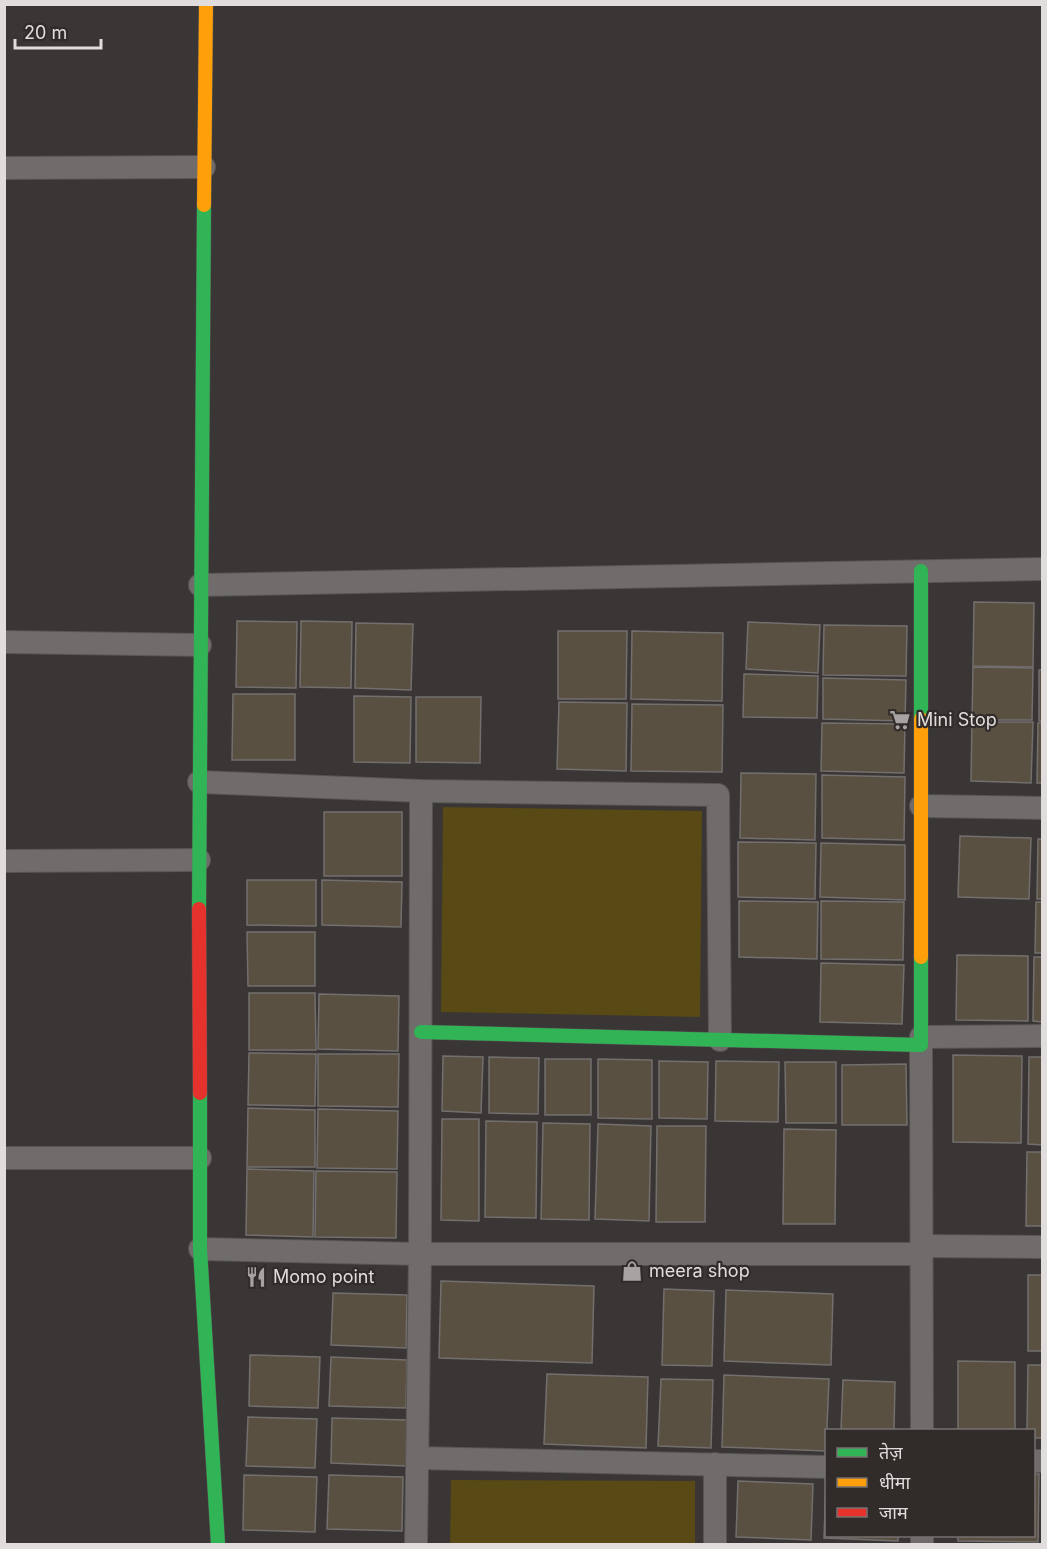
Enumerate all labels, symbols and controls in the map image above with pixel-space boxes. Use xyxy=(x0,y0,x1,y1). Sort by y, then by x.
scale bar xyxy=(15,12,100,50)
text: 20 m xyxy=(24,22,67,43)
supermarket icon: Mini Stop xyxy=(888,708,912,732)
place label: Mini Stop xyxy=(917,709,997,730)
shop icon: meera shop xyxy=(620,1259,644,1283)
place label: meera shop xyxy=(649,1260,750,1281)
restaurant icon: Momo point xyxy=(244,1265,268,1289)
place label: Momo point xyxy=(273,1266,374,1287)
legend xyxy=(825,1429,1035,1537)
text: तेज़ xyxy=(879,1442,903,1463)
text: धीमा xyxy=(879,1472,910,1493)
text: जाम xyxy=(879,1502,909,1523)

